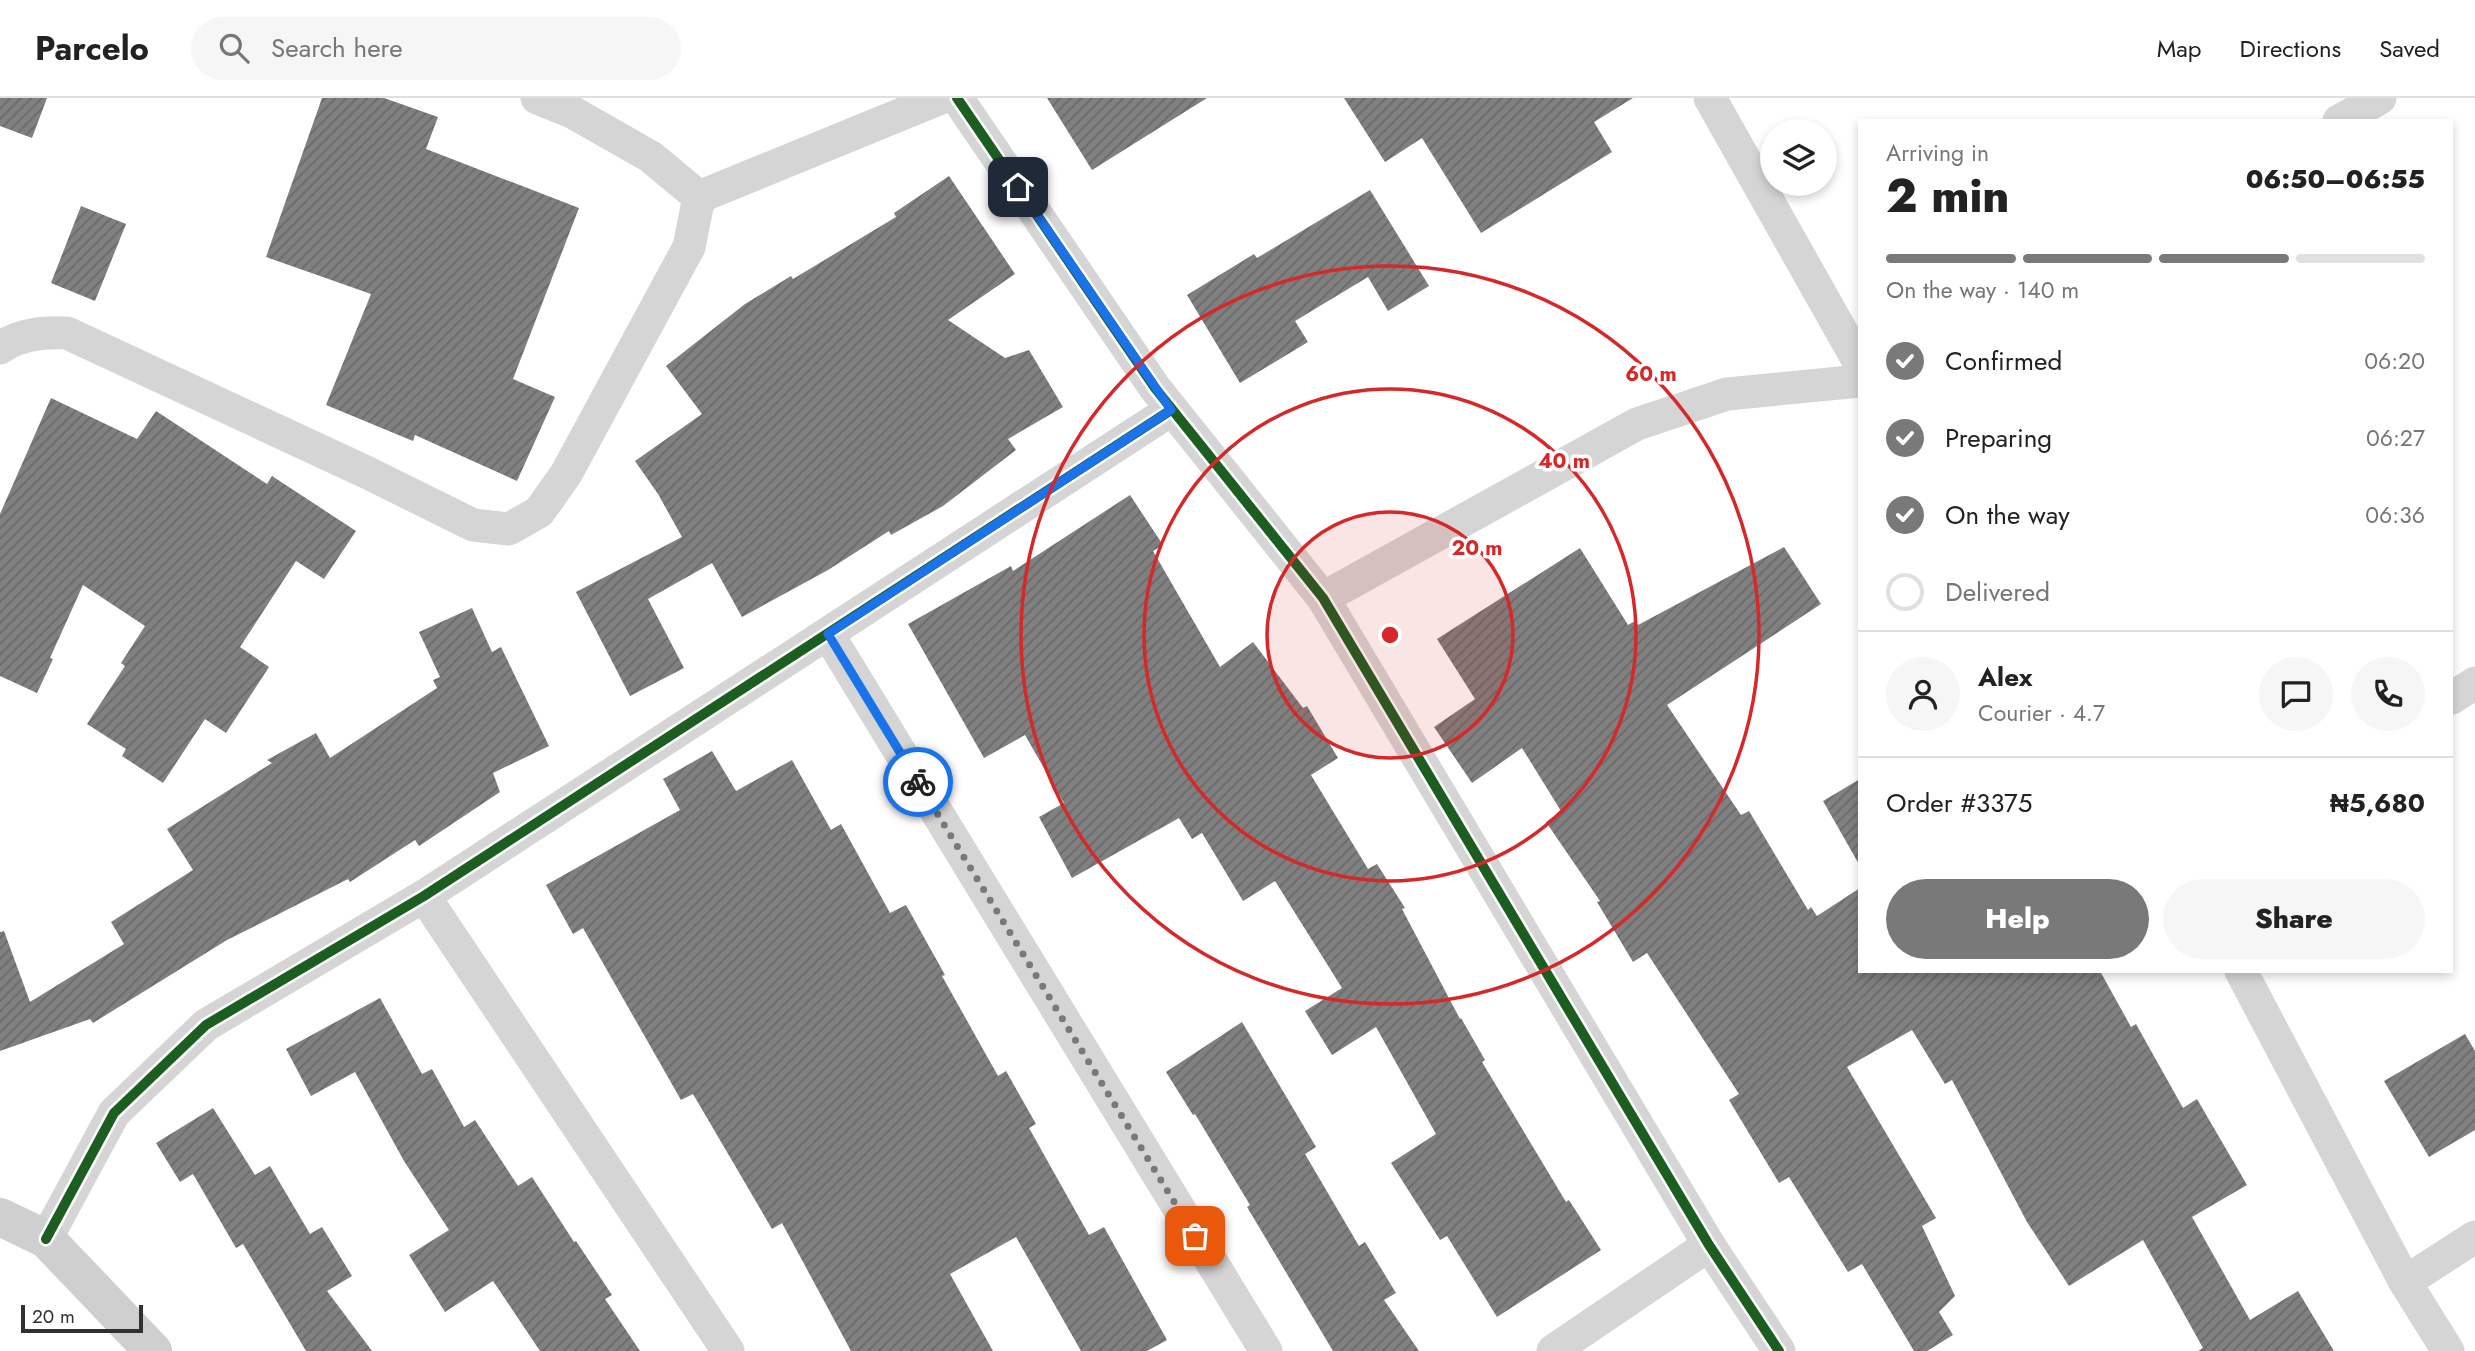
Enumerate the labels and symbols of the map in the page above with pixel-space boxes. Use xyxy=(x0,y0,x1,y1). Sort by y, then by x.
pin xyxy=(988,157,1048,217)
text: 60 m xyxy=(1625,359,1677,389)
text: 40 m xyxy=(1538,446,1590,476)
text: 20 m xyxy=(1451,533,1503,563)
centre of rings xyxy=(1378,623,1402,647)
courier xyxy=(883,747,953,817)
pin xyxy=(1165,1206,1225,1266)
scale bar xyxy=(21,1302,144,1334)

